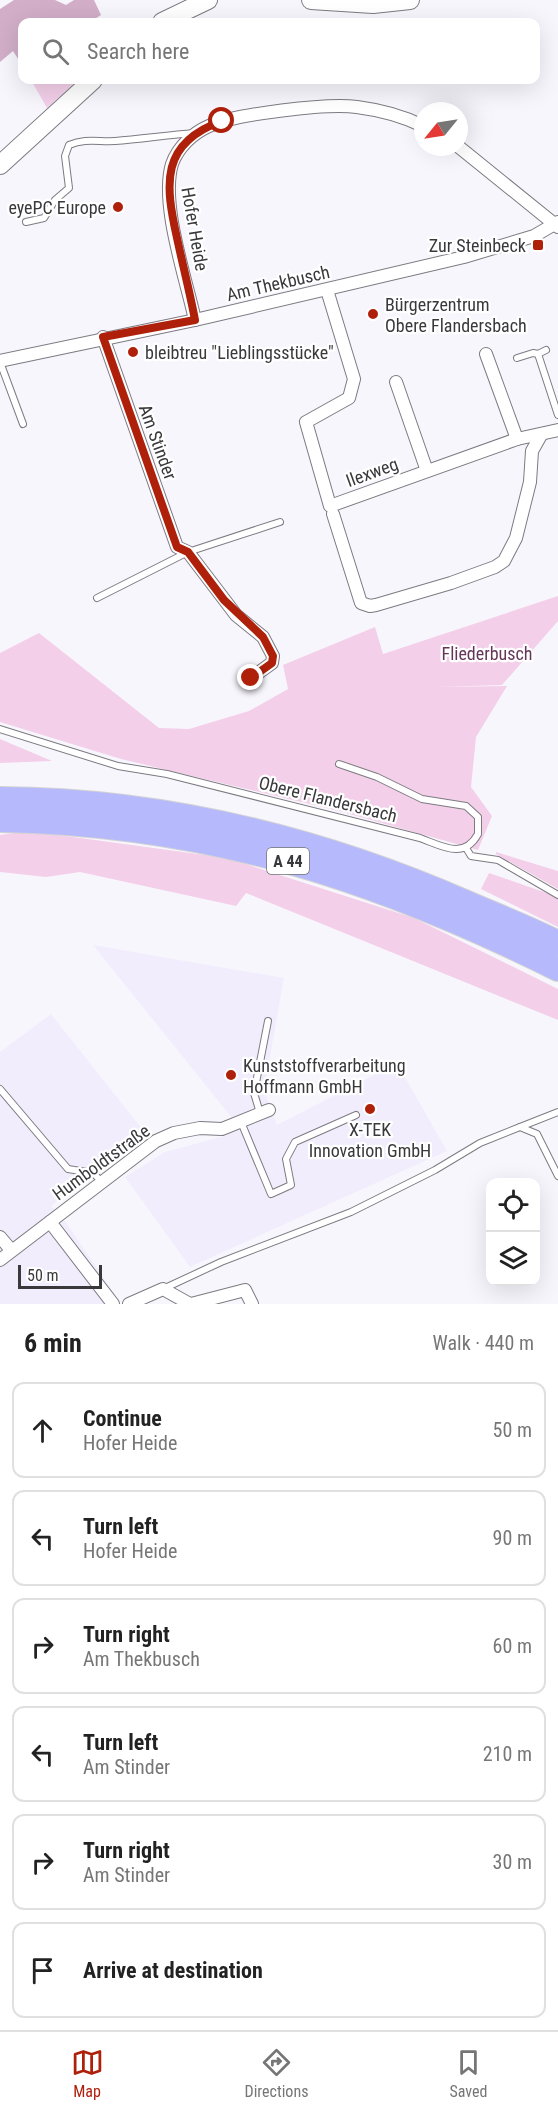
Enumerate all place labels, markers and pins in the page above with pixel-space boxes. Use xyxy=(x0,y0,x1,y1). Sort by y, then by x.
place label: eyePC Europe xyxy=(8,197,106,218)
marker: eyePC Europe xyxy=(111,200,125,214)
place label: Zur Steinbeck xyxy=(429,235,526,256)
marker: Zur Steinbeck xyxy=(531,238,545,252)
place label: Bürgerzentrum Obere Flandersbach xyxy=(385,294,527,336)
marker: Bürgerzentrum Obere Flandersbach xyxy=(366,307,380,321)
place label: bleibtreu "Lieblingsstücke" xyxy=(145,342,334,363)
marker: bleibtreu "Lieblingsstücke" xyxy=(126,345,140,359)
place label: Kunststoffverarbeitung Hoffmann GmbH xyxy=(243,1055,406,1097)
marker: Kunststoffverarbeitung Hoffmann GmbH xyxy=(224,1068,238,1082)
marker: X-TEK Innovation GmbH xyxy=(363,1102,377,1116)
place label: X-TEK Innovation GmbH xyxy=(309,1119,431,1161)

